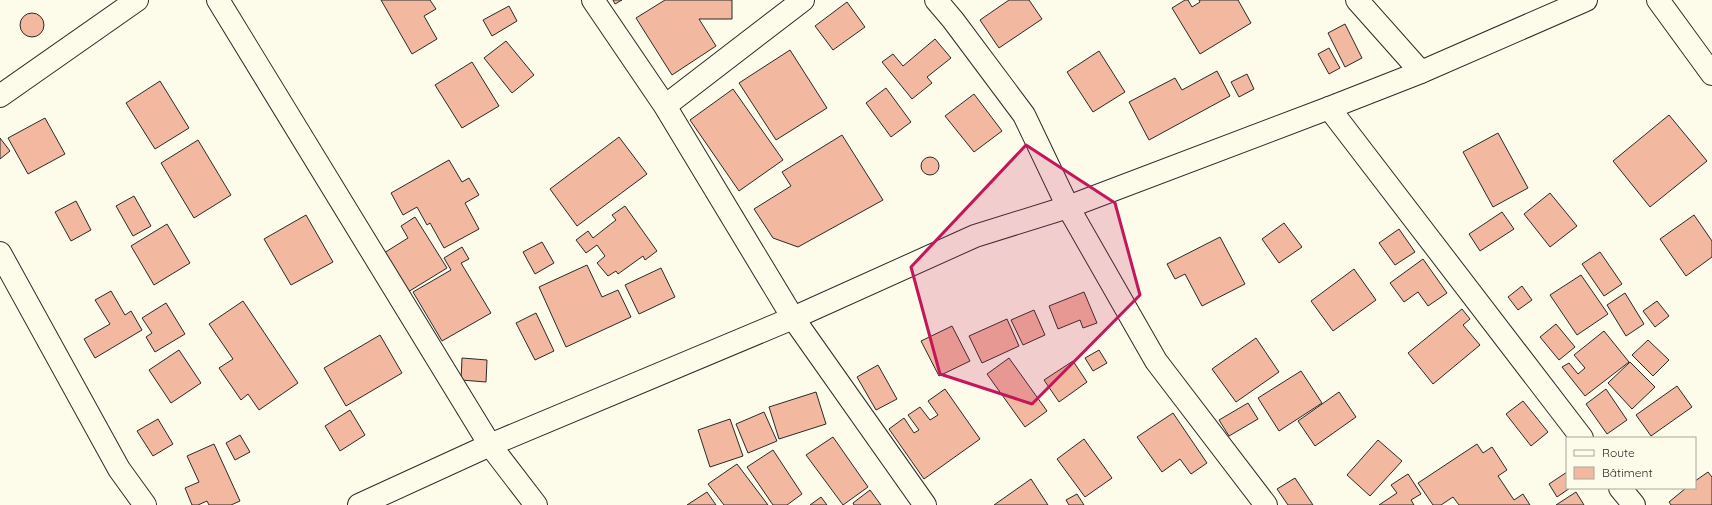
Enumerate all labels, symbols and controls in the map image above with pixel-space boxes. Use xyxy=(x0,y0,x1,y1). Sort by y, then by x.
legend xyxy=(1566,437,1696,489)
text: Route xyxy=(1602,445,1635,460)
text: Bâtiment xyxy=(1602,465,1652,480)

